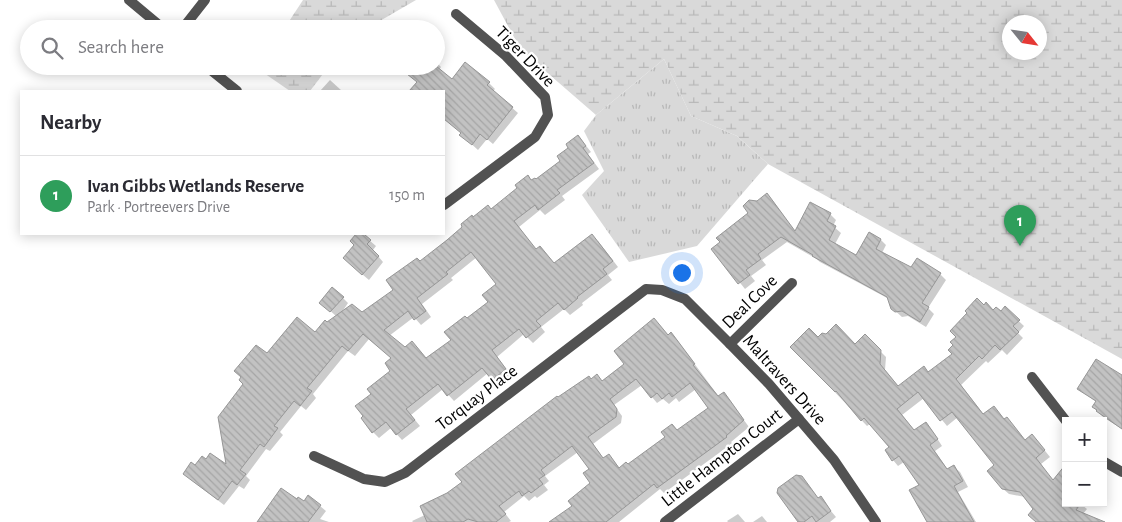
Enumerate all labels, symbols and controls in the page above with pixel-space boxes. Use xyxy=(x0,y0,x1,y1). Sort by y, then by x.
north arrow xyxy=(1002,15,1047,60)
search box xyxy=(20,20,445,75)
street label: Tiger Drive xyxy=(492,23,558,91)
icon: search xyxy=(38,34,66,62)
text: Search here xyxy=(78,38,164,57)
text: Nearby xyxy=(40,112,101,133)
text: Ivan Gibbs Wetlands Reserve xyxy=(87,177,304,196)
text: 1 xyxy=(53,187,59,203)
text: 150 m xyxy=(389,187,425,203)
text: Park · Portreevers Drive xyxy=(87,199,230,215)
pin: 1 xyxy=(1004,205,1036,246)
your location xyxy=(669,260,695,286)
street label: Deal Cove xyxy=(719,272,781,332)
street label: Maltravers Drive xyxy=(739,331,829,429)
street label: Torquay Place xyxy=(433,362,521,434)
street label: Little Hampton Court xyxy=(658,405,786,510)
map controls xyxy=(1062,417,1107,507)
button: + xyxy=(1062,417,1107,462)
button: − xyxy=(1062,462,1107,507)

